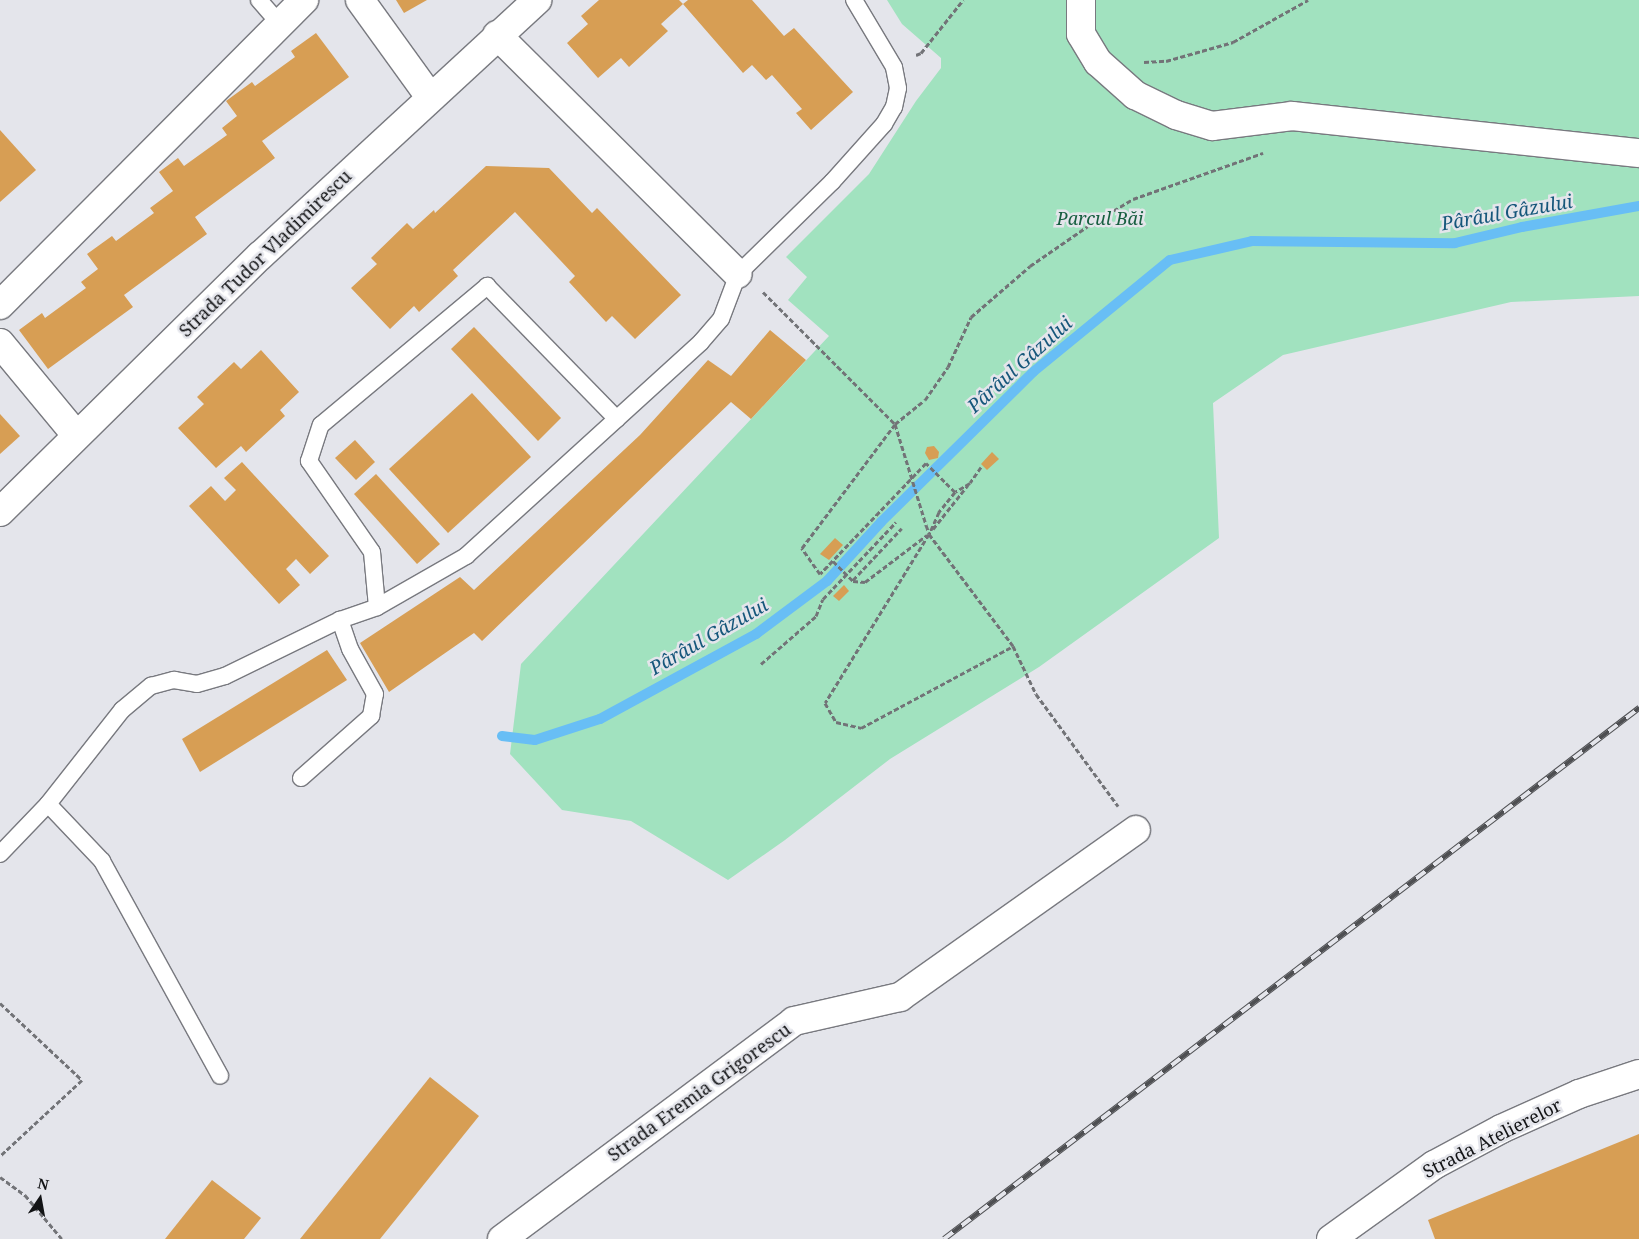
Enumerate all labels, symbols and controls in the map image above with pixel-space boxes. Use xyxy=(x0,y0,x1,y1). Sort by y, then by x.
street label: Strada Tudor Vladimirescu xyxy=(174,165,356,341)
water label: Pârâul Gâzului xyxy=(1440,190,1574,236)
park label: Parcul Băi xyxy=(1056,207,1144,229)
water label: Pârâul Gâzului xyxy=(963,312,1077,418)
water label: Pârâul Gâzului xyxy=(646,594,772,680)
street label: Strada Eremia Grigorescu xyxy=(603,1018,795,1166)
street label: Strada Atelierelor xyxy=(1419,1094,1565,1182)
text: N xyxy=(36,1173,51,1194)
north arrow xyxy=(15,1174,65,1224)

